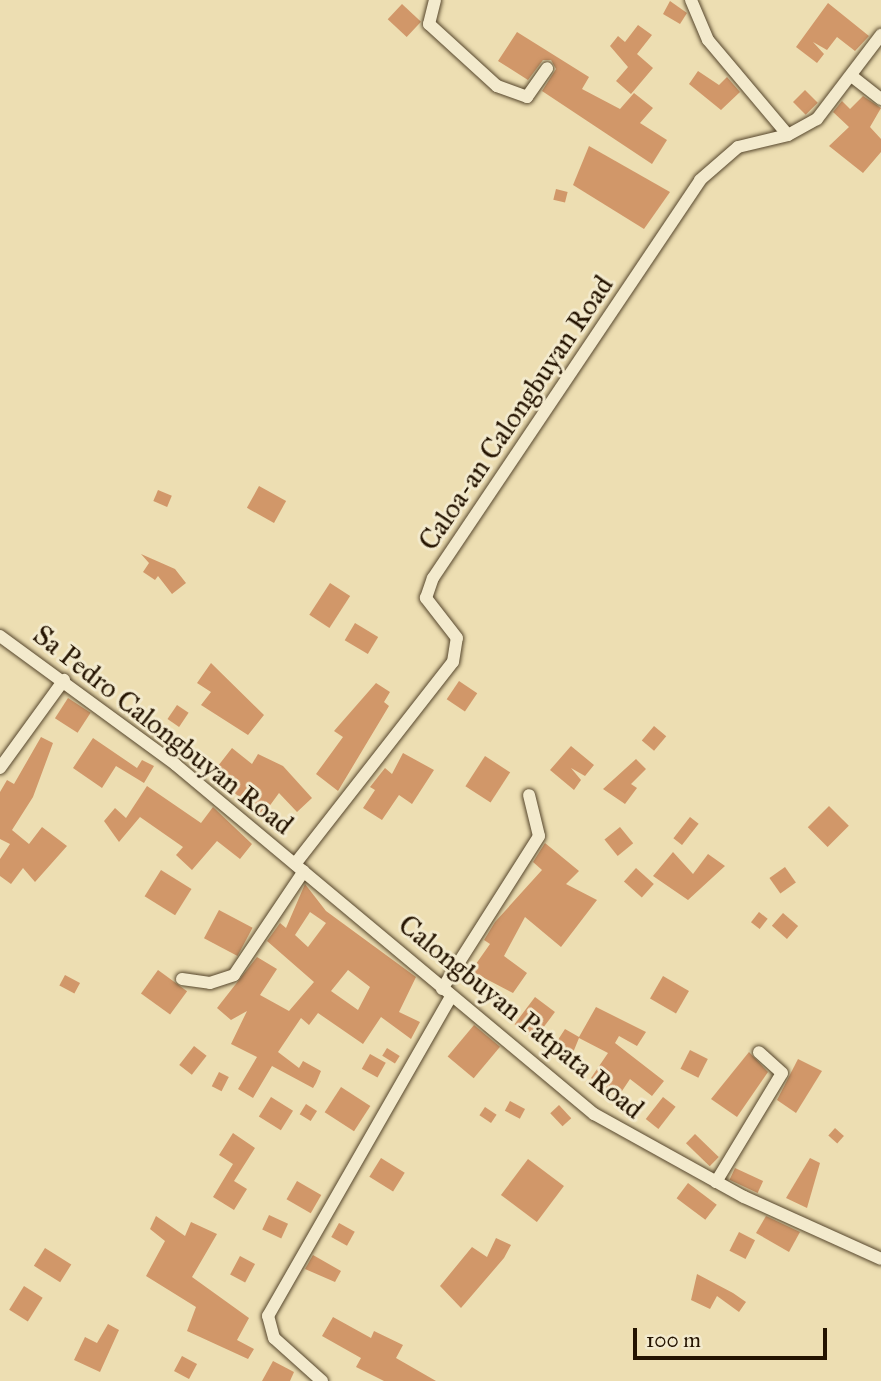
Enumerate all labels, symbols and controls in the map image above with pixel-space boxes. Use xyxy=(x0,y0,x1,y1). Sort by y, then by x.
street label: Caloa-an Calongbuyan Road xyxy=(412,269,620,557)
street label: Sa Pedro Calongbuyan Road xyxy=(26,618,300,842)
street label: Calongbuyan Patpata Road xyxy=(392,908,650,1126)
scale bar xyxy=(636,1314,830,1358)
text: 100 m xyxy=(646,1327,701,1353)

